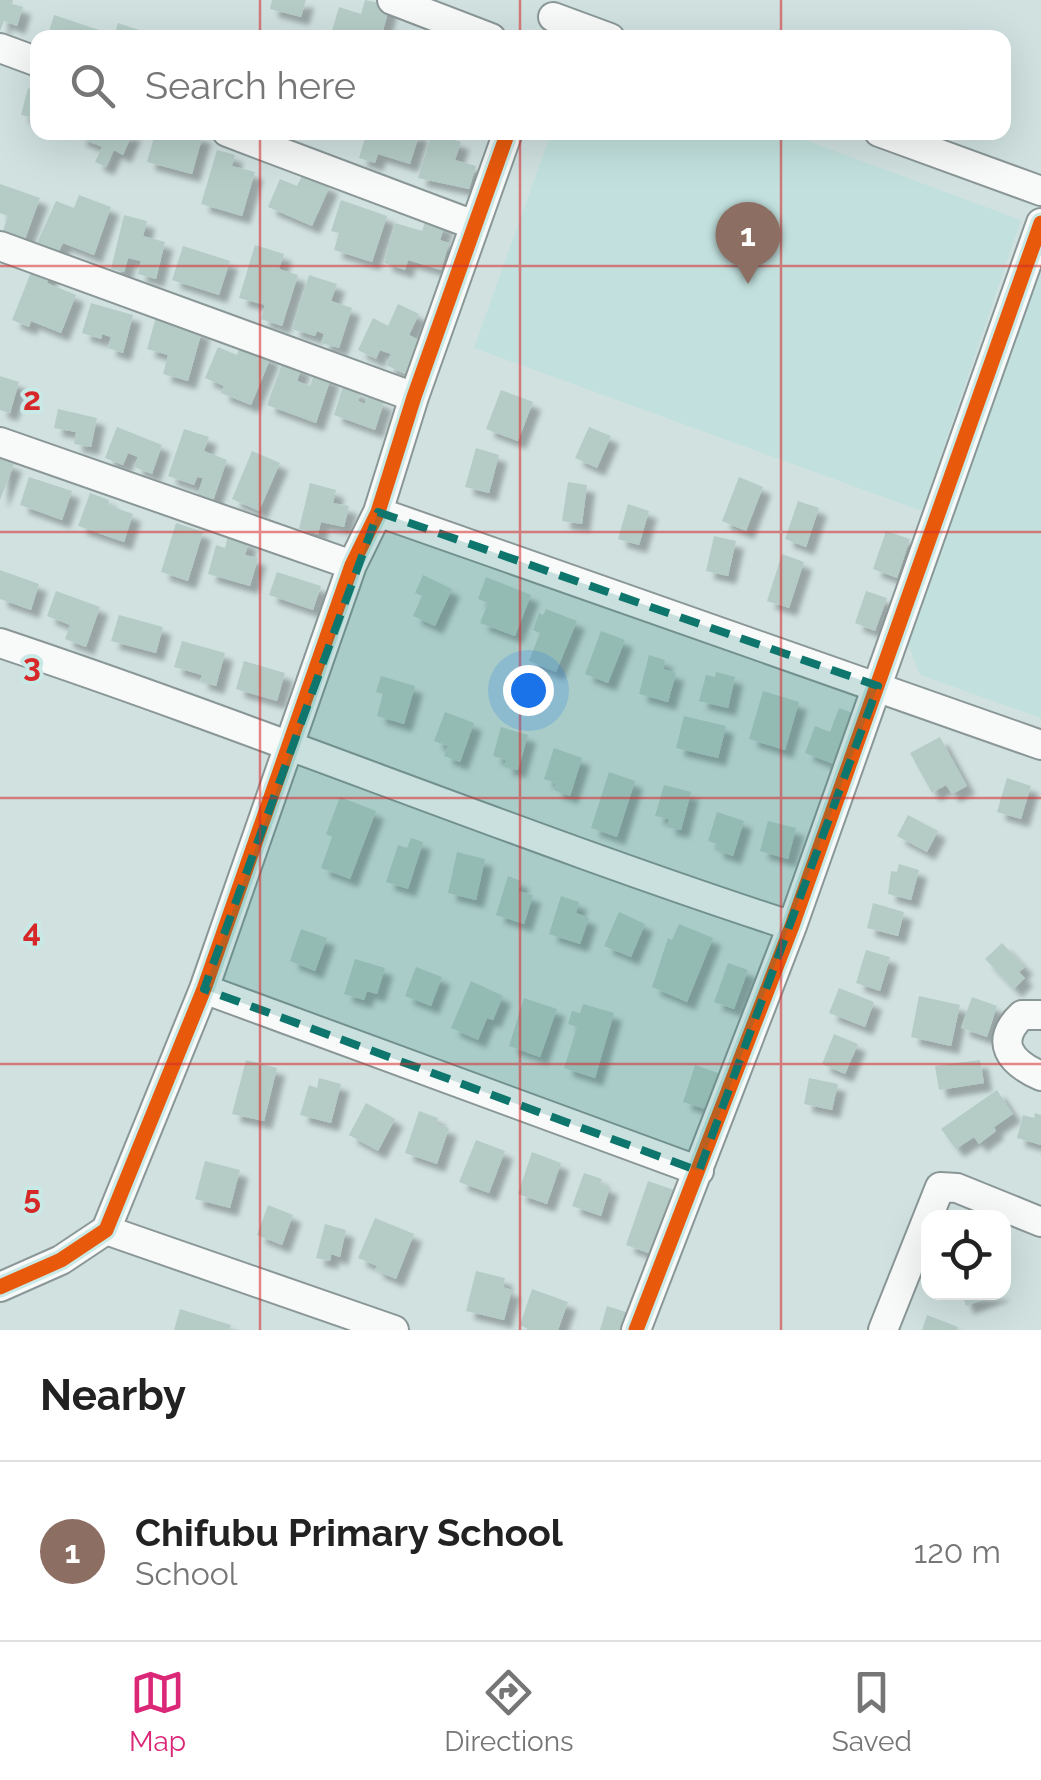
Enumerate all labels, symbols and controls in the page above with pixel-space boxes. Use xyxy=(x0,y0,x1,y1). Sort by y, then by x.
search box xyxy=(30,30,1011,140)
icon: search xyxy=(65,58,120,113)
text: Search here xyxy=(145,63,356,108)
pin: 1 xyxy=(716,202,780,284)
text: 2 xyxy=(23,380,41,417)
text: 3 xyxy=(23,646,41,683)
your location xyxy=(503,665,554,716)
text: 4 xyxy=(23,912,41,949)
text: 5 xyxy=(23,1178,41,1215)
map controls xyxy=(921,1210,1011,1300)
button: locate xyxy=(921,1210,1011,1300)
text: Nearby xyxy=(40,1371,186,1420)
text: Chifubu Primary School xyxy=(135,1510,563,1555)
text: 1 xyxy=(65,1533,80,1570)
text: 120 m xyxy=(913,1533,1001,1570)
text: School xyxy=(135,1555,237,1592)
tab: Map xyxy=(129,1665,186,1758)
tab: Directions xyxy=(444,1665,574,1758)
tab: Saved xyxy=(832,1665,912,1758)

